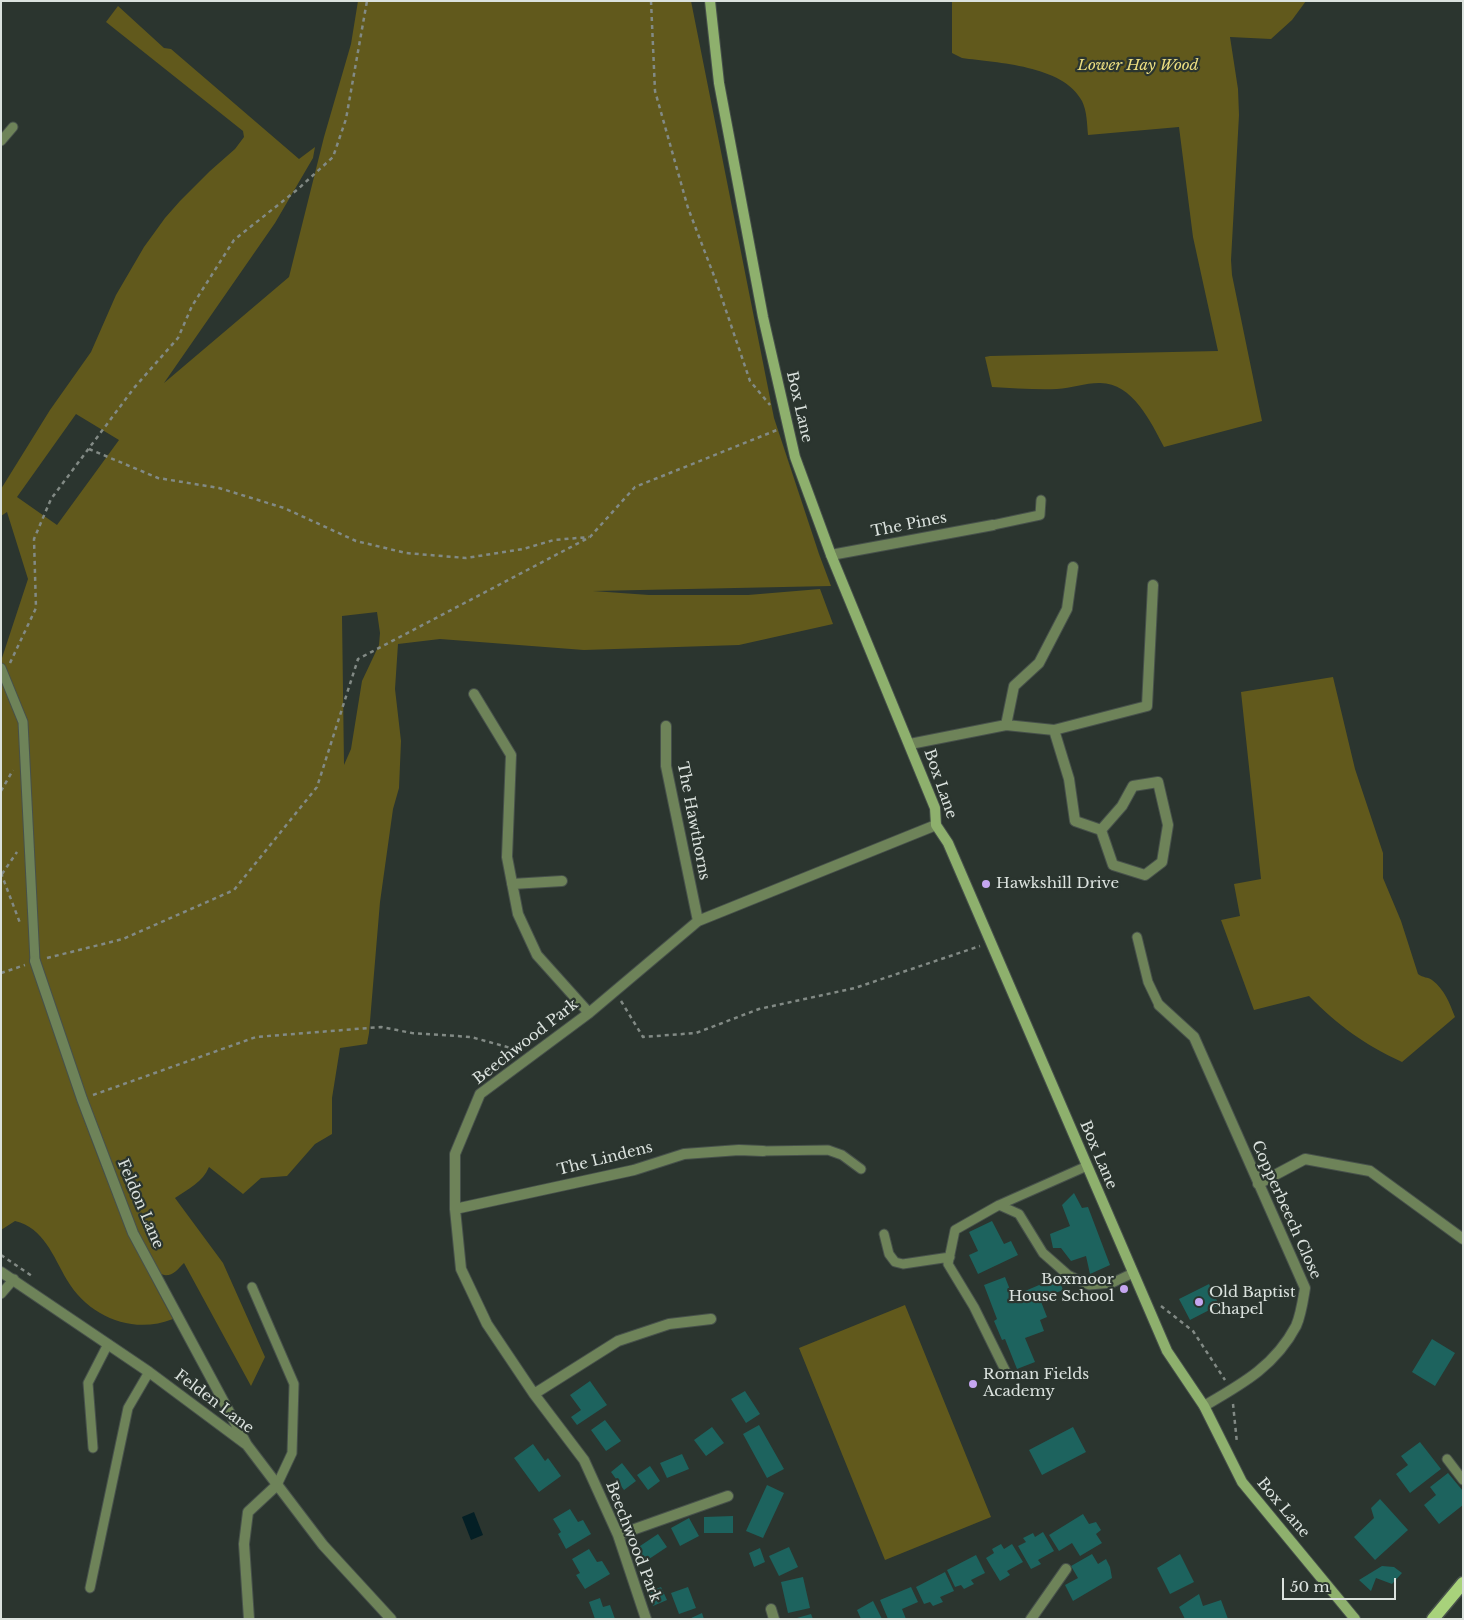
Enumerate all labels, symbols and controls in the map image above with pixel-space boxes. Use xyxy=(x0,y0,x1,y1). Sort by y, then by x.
park label: Lower Hay Wood xyxy=(1077,57,1199,75)
street label: Box Lane xyxy=(782,370,816,444)
street label: The Pines xyxy=(870,509,948,541)
street label: Box Lane xyxy=(920,747,960,821)
street label: The Hawthorns xyxy=(673,760,713,882)
place label: Hawkshill Drive xyxy=(996,875,1119,893)
marker: Hawkshill Drive xyxy=(980,878,992,890)
street label: Beechwood Park xyxy=(470,995,582,1089)
street label: Box Lane xyxy=(1076,1118,1120,1192)
street label: The Lindens xyxy=(556,1138,654,1180)
street label: Copperbeech Close xyxy=(1247,1138,1325,1282)
street label: Feldon Lane xyxy=(113,1156,167,1252)
place label: Boxmoor House School xyxy=(1008,1271,1114,1306)
marker: Boxmoor House School xyxy=(1118,1283,1130,1295)
place label: Old Baptist Chapel xyxy=(1209,1284,1296,1319)
marker: Old Baptist Chapel xyxy=(1193,1296,1205,1308)
street label: Felden Lane xyxy=(171,1366,257,1438)
place label: Roman Fields Academy xyxy=(983,1366,1089,1401)
marker: Roman Fields Academy xyxy=(967,1378,979,1390)
street label: Box Lane xyxy=(1253,1474,1313,1542)
street label: Beechwood Park xyxy=(602,1479,664,1605)
scale bar xyxy=(1284,1568,1398,1600)
text: 50 m xyxy=(1290,1577,1330,1596)

